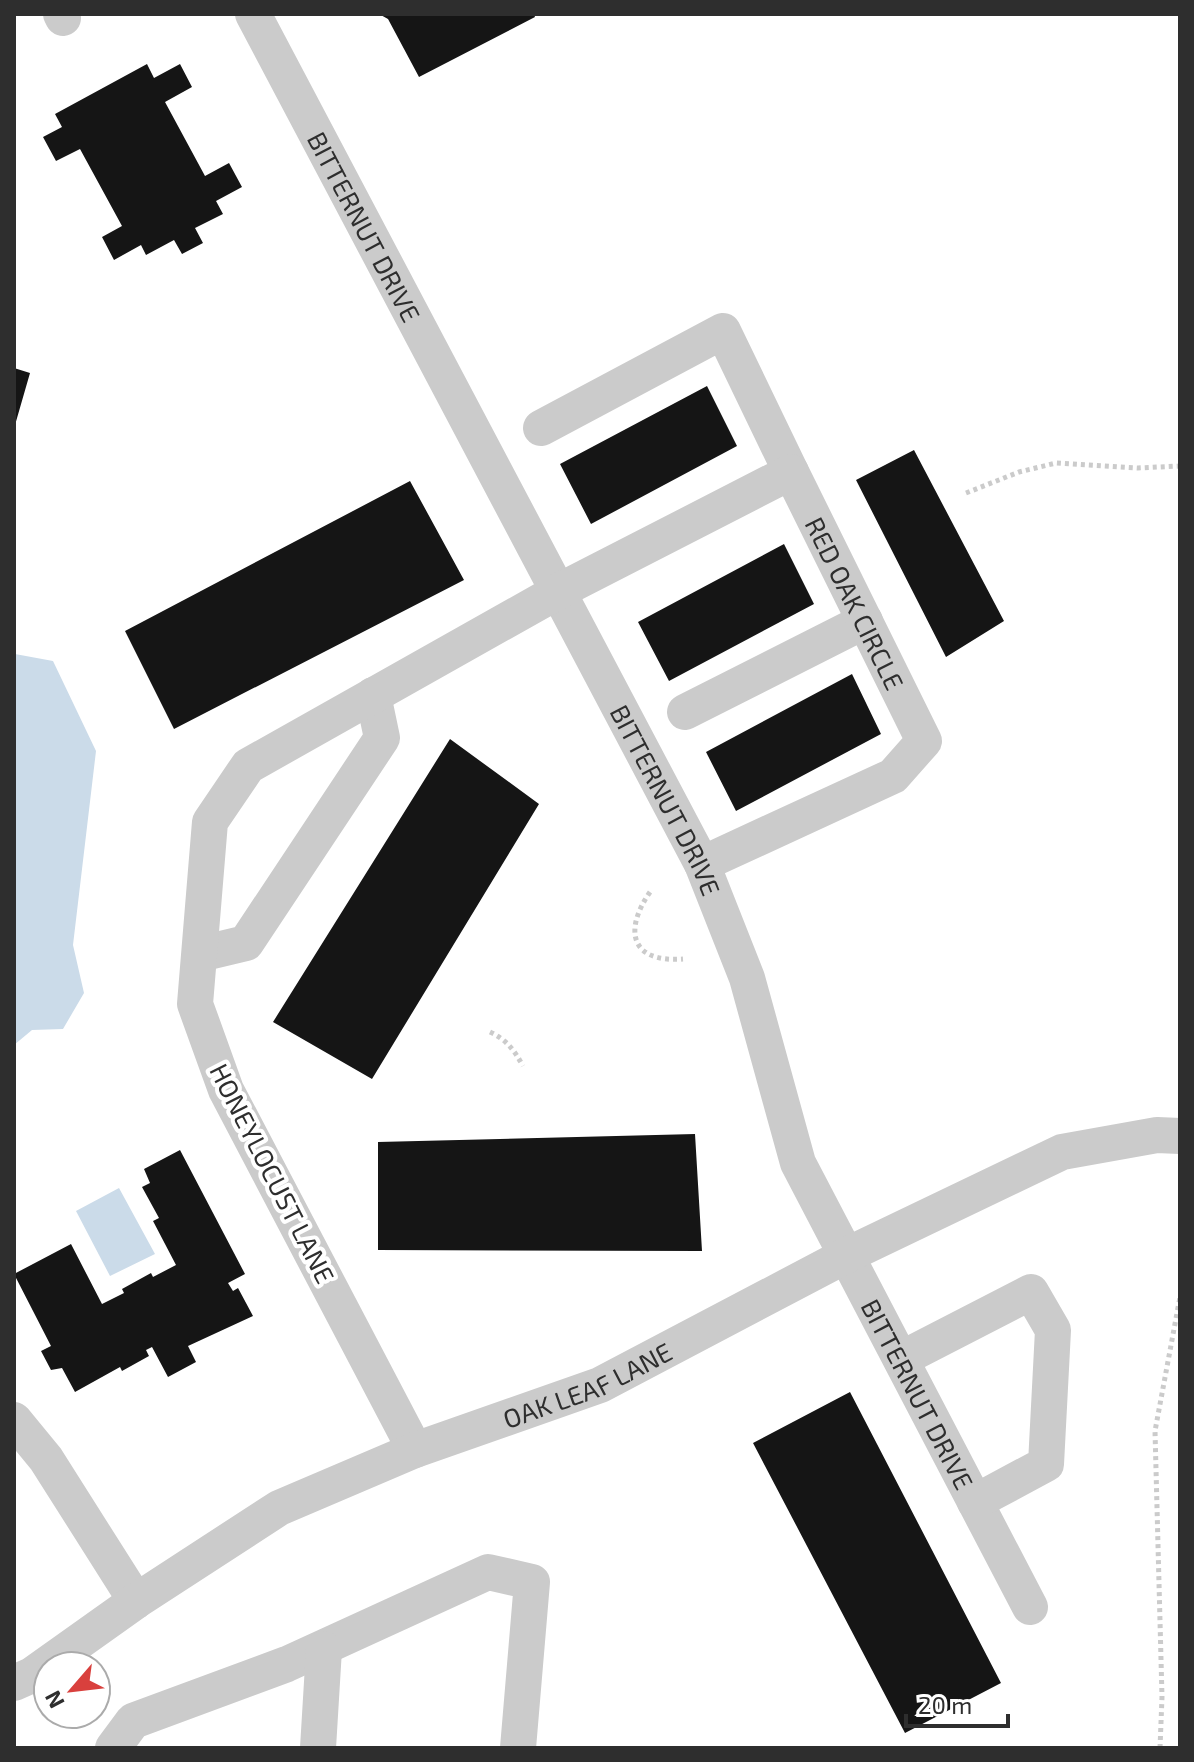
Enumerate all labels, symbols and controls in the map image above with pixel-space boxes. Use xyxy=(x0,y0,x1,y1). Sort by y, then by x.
street label: BITTERNUT DRIVE xyxy=(302,126,428,326)
street label: RED OAK CIRCLE xyxy=(800,512,911,694)
street label: BITTERNUT DRIVE xyxy=(605,699,728,899)
street label: HONEYLOCUST LANE xyxy=(204,1058,342,1288)
street label: BITTERNUT DRIVE xyxy=(856,1293,981,1494)
street label: OAK LEAF LANE xyxy=(499,1335,677,1433)
north arrow xyxy=(32,1650,112,1730)
scale bar xyxy=(906,1678,1008,1728)
text: N xyxy=(38,1687,69,1713)
text: 20 m xyxy=(918,1690,972,1719)

